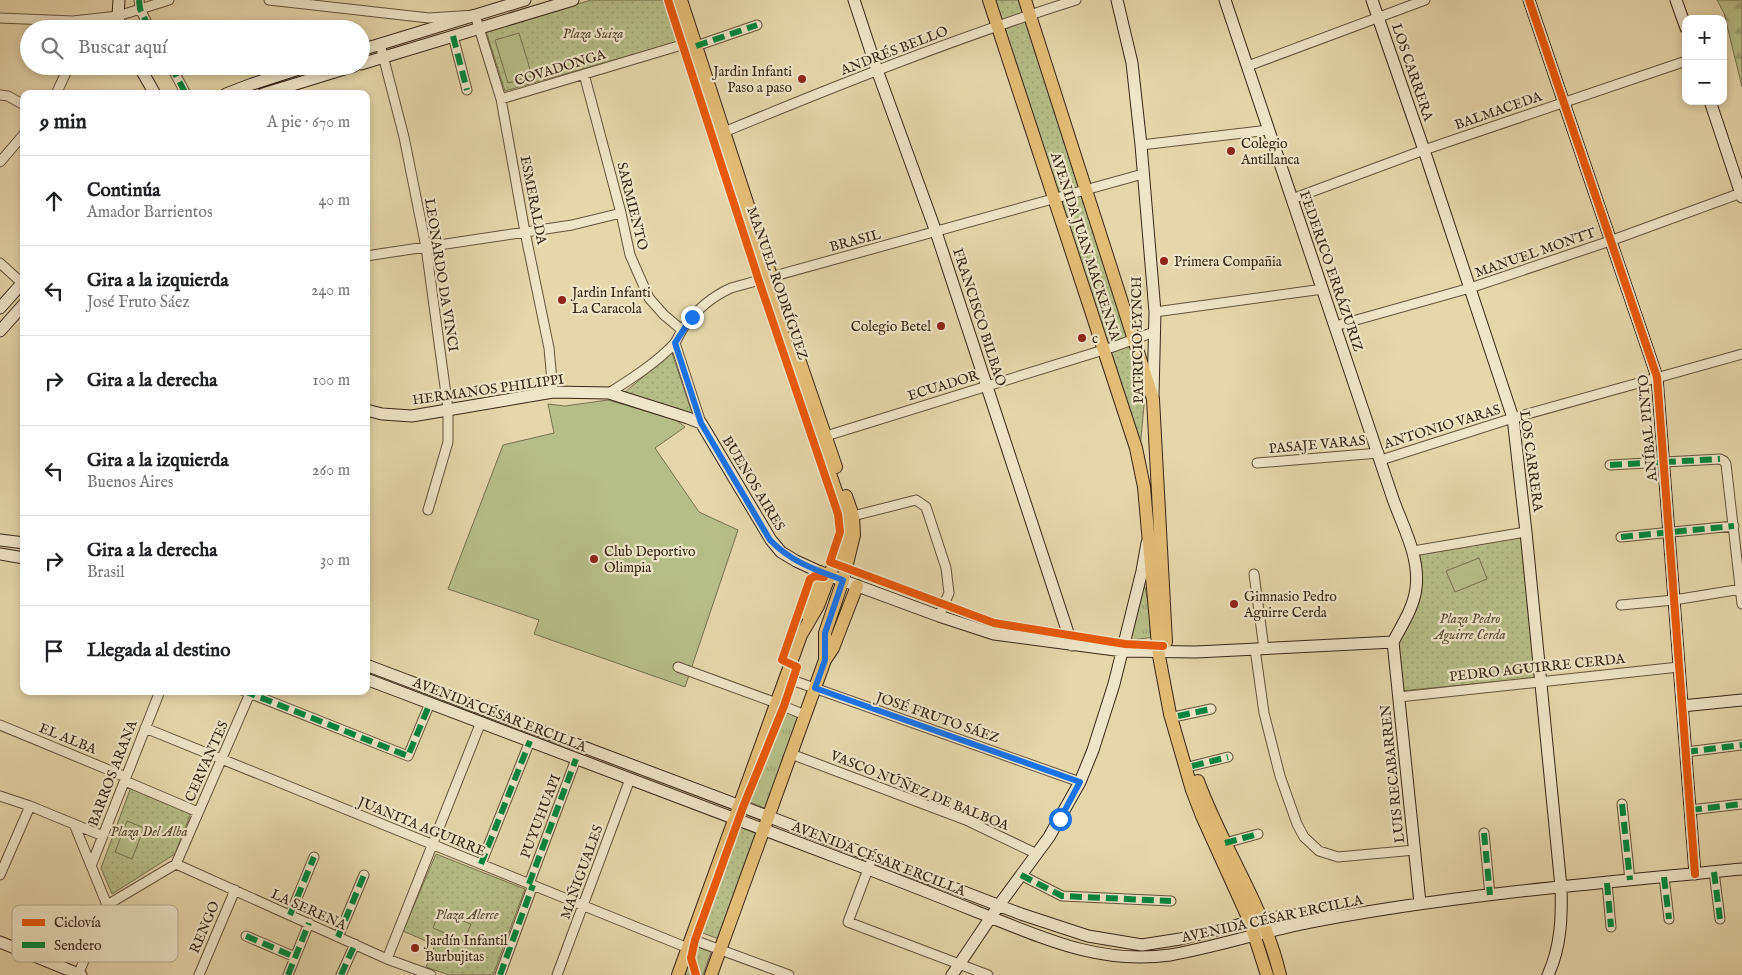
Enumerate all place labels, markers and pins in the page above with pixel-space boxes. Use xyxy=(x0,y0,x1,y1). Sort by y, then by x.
place label: Jardin Infanti Paso a paso xyxy=(711,63,792,97)
marker: Jardin Infanti Paso a paso xyxy=(796,73,808,85)
place label: Colegio Antillanca xyxy=(1240,135,1301,169)
marker: Colegio Antillanca xyxy=(1225,145,1237,157)
place label: Primera Compañia xyxy=(1174,253,1283,271)
marker: Primera Compañia xyxy=(1158,255,1170,267)
place label: Jardin Infanti La Caracola xyxy=(570,284,651,318)
marker: Jardin Infanti La Caracola xyxy=(556,294,568,306)
place label: Colegio Betel xyxy=(851,318,931,336)
marker: Colegio Betel xyxy=(935,320,947,332)
place label: c xyxy=(1092,330,1098,348)
marker: c xyxy=(1076,332,1088,344)
place label: Club Deportivo Olimpia xyxy=(604,543,696,577)
marker: Club Deportivo Olimpia xyxy=(588,553,600,565)
place label: Gimnasio Pedro Aguirre Cerda xyxy=(1243,588,1337,622)
marker: Gimnasio Pedro Aguirre Cerda xyxy=(1228,598,1240,610)
place label: Jardín Infantil Burbujitas xyxy=(423,932,508,966)
marker: Jardín Infantil Burbujitas xyxy=(409,942,421,954)

